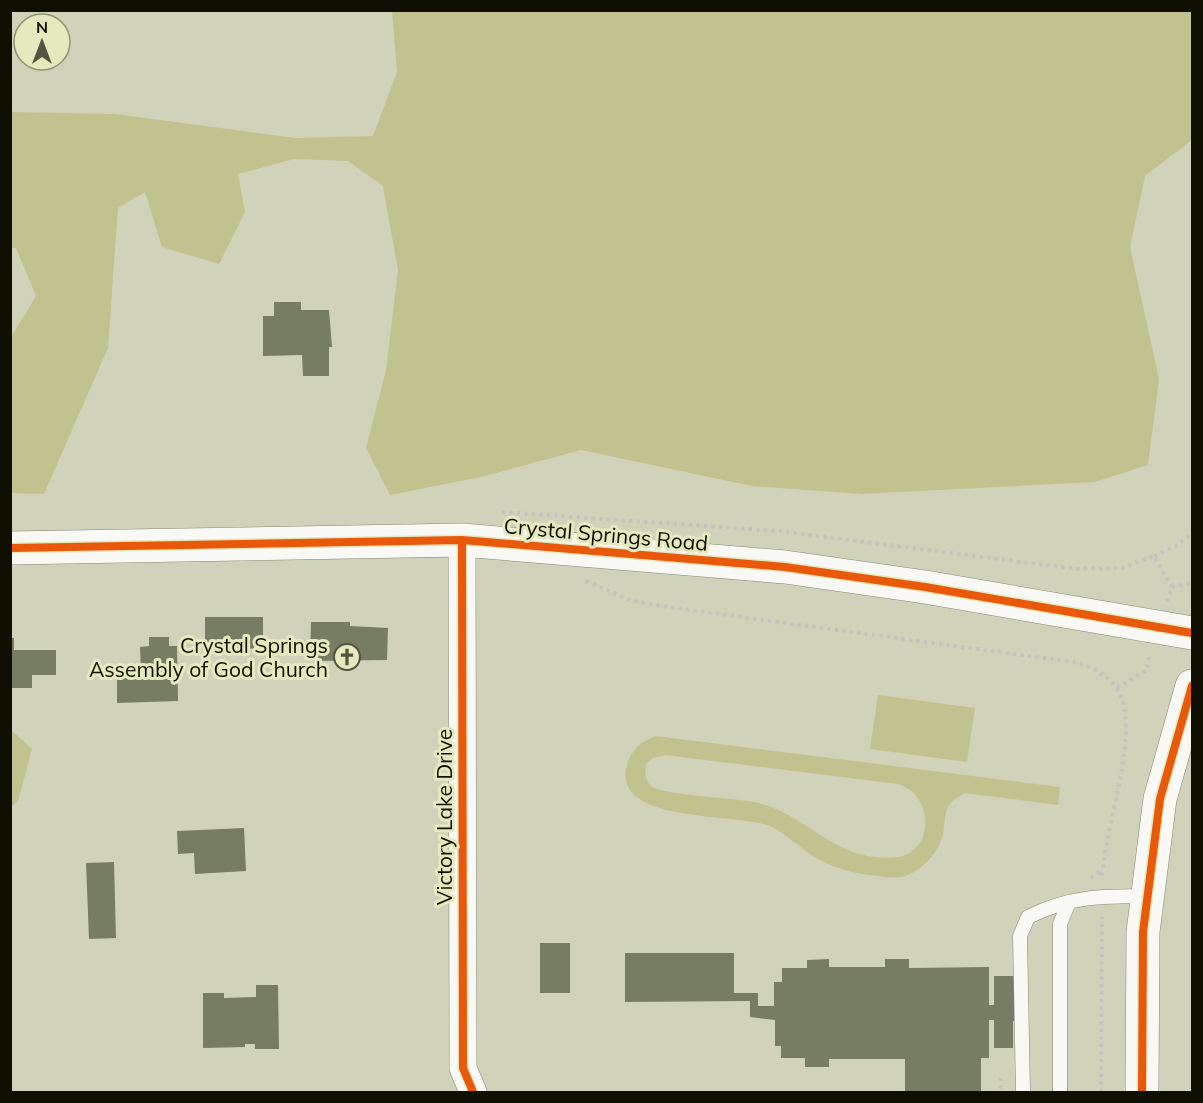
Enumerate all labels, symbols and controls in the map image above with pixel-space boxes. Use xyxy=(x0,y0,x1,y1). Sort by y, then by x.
north arrow xyxy=(12,12,72,72)
text: N xyxy=(36,17,48,37)
street label: Crystal Springs Road xyxy=(503,512,709,556)
place label: Crystal Springs Assembly of God Church xyxy=(89,632,328,682)
church icon: Crystal Springs Assembly of God Church xyxy=(332,642,362,672)
street label: Victory Lake Drive xyxy=(431,729,457,905)

